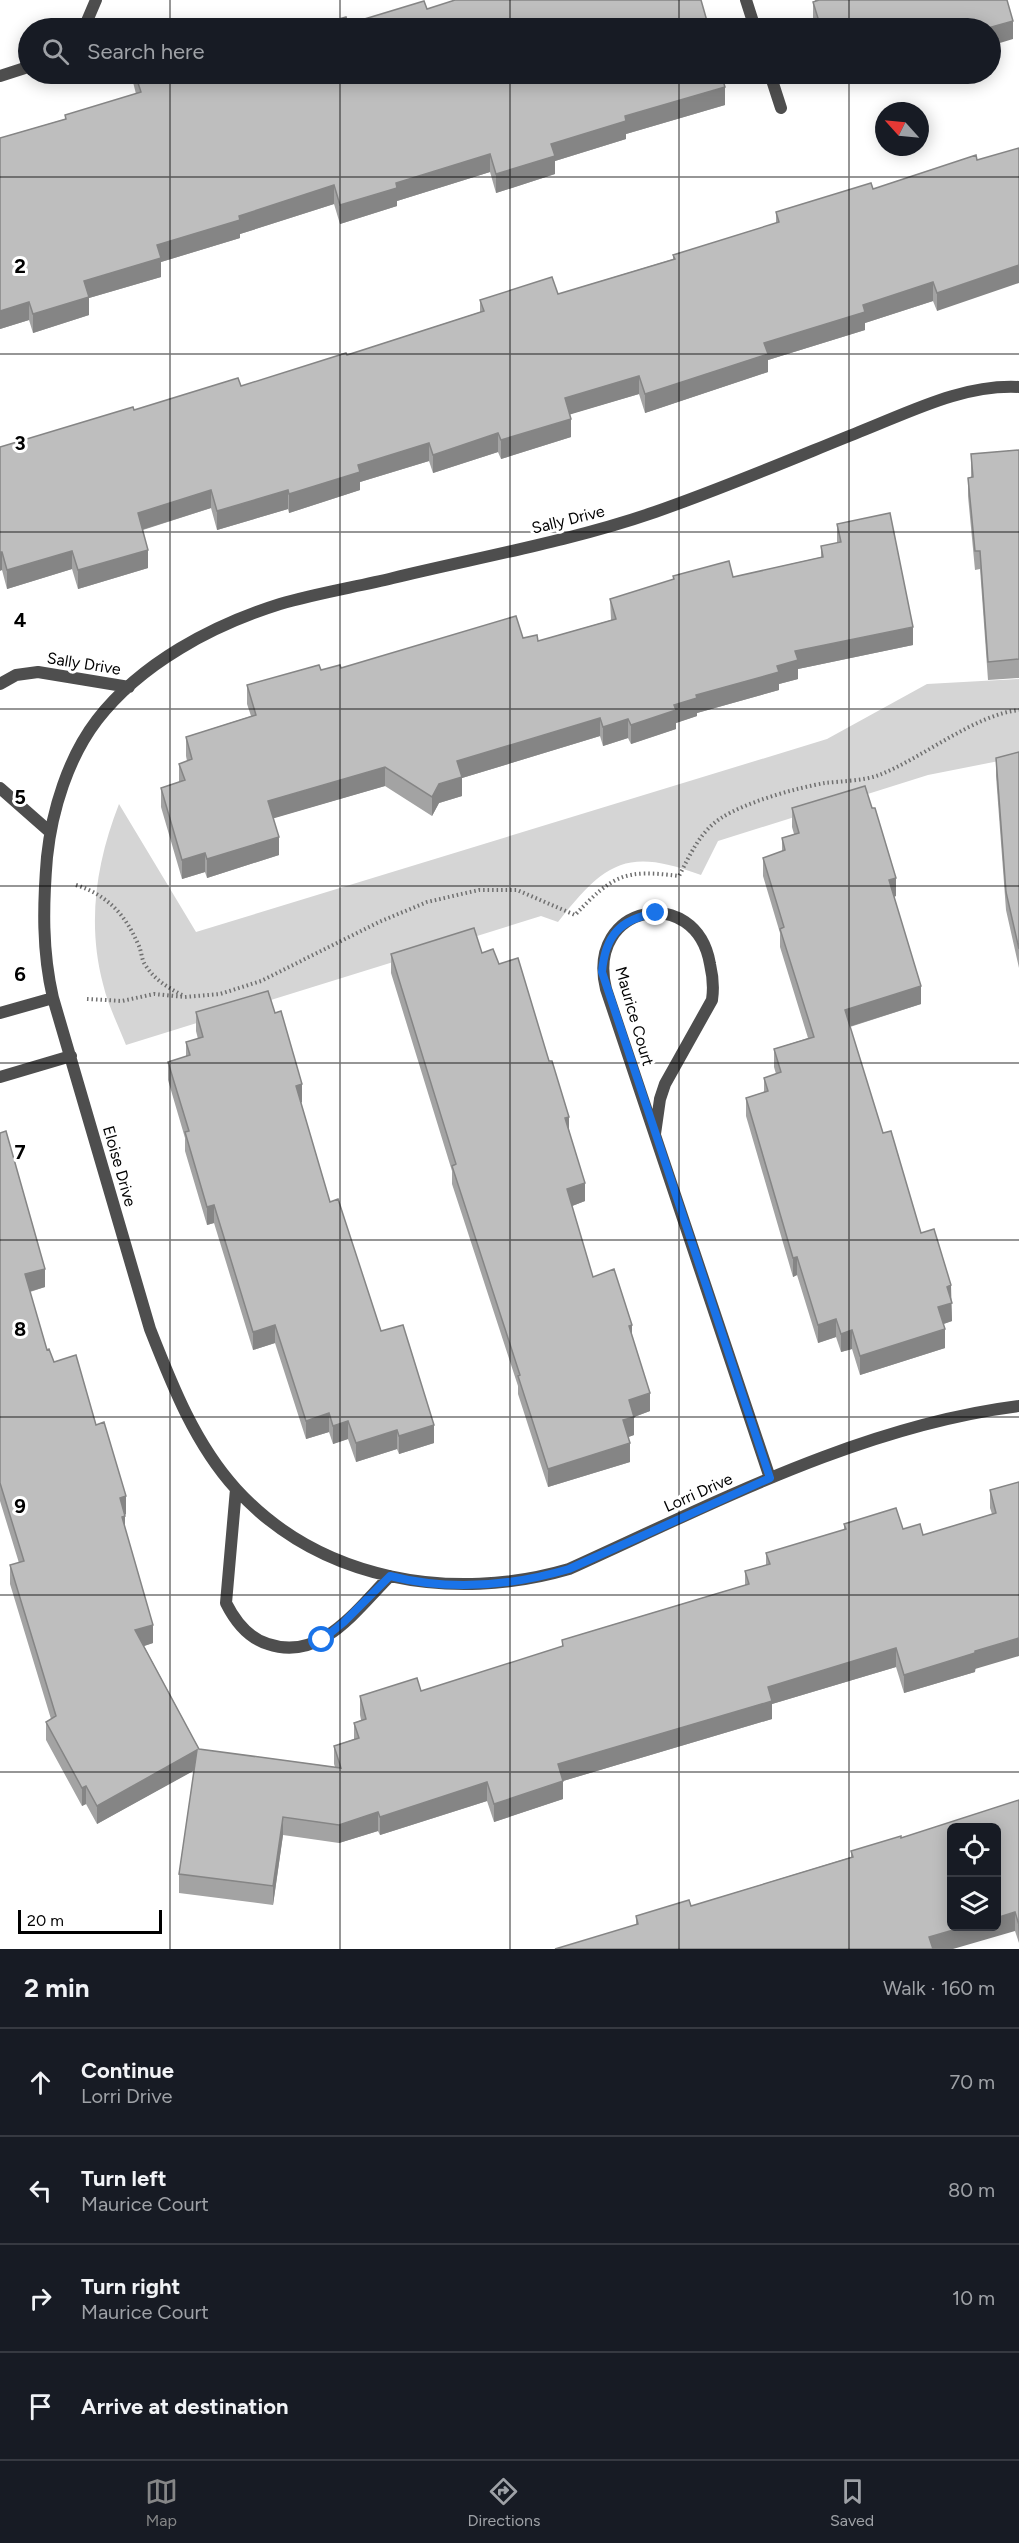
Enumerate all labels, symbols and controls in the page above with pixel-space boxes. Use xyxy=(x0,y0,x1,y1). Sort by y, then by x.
search box xyxy=(18,18,1001,84)
icon: search xyxy=(39,35,72,68)
text: Search here xyxy=(87,38,205,65)
north arrow xyxy=(875,102,929,156)
text: 2 xyxy=(14,254,26,278)
text: 3 xyxy=(14,431,26,455)
street label: Sally Drive xyxy=(530,501,607,538)
text: 4 xyxy=(14,608,27,632)
street label: Sally Drive xyxy=(46,648,122,679)
text: 5 xyxy=(14,785,26,809)
route end xyxy=(642,899,668,925)
text: 6 xyxy=(14,962,26,986)
street label: Maurice Court xyxy=(611,964,658,1068)
street label: Eloise Drive xyxy=(99,1124,140,1209)
text: 7 xyxy=(14,1140,26,1164)
text: 8 xyxy=(14,1317,26,1341)
street label: Lorri Drive xyxy=(661,1469,736,1516)
text: 9 xyxy=(14,1494,26,1518)
route start xyxy=(308,1626,334,1652)
map controls xyxy=(947,1823,1001,1931)
button: locate xyxy=(947,1823,1001,1877)
button: layers xyxy=(947,1877,1001,1931)
scale bar xyxy=(18,1907,162,1934)
text: 20 m xyxy=(27,1911,64,1930)
text: 2 min xyxy=(24,1972,90,2004)
text: Walk · 160 m xyxy=(883,1976,995,2000)
text: Continue xyxy=(81,2057,174,2084)
icon: ahead xyxy=(24,2066,57,2099)
text: 70 m xyxy=(949,2070,995,2094)
text: Lorri Drive xyxy=(81,2084,172,2108)
text: Turn left xyxy=(81,2165,167,2192)
icon: left xyxy=(24,2174,57,2207)
text: 80 m xyxy=(948,2178,995,2202)
text: Maurice Court xyxy=(81,2192,209,2216)
text: Turn right xyxy=(81,2273,180,2300)
icon: right xyxy=(24,2282,57,2315)
text: 10 m xyxy=(952,2286,995,2310)
text: Maurice Court xyxy=(81,2300,209,2324)
icon: arrive xyxy=(24,2390,57,2423)
text: Arrive at destination xyxy=(81,2393,289,2420)
tab: Map xyxy=(145,2475,178,2530)
tab: Directions xyxy=(467,2475,540,2530)
tab: Saved xyxy=(830,2475,874,2530)

